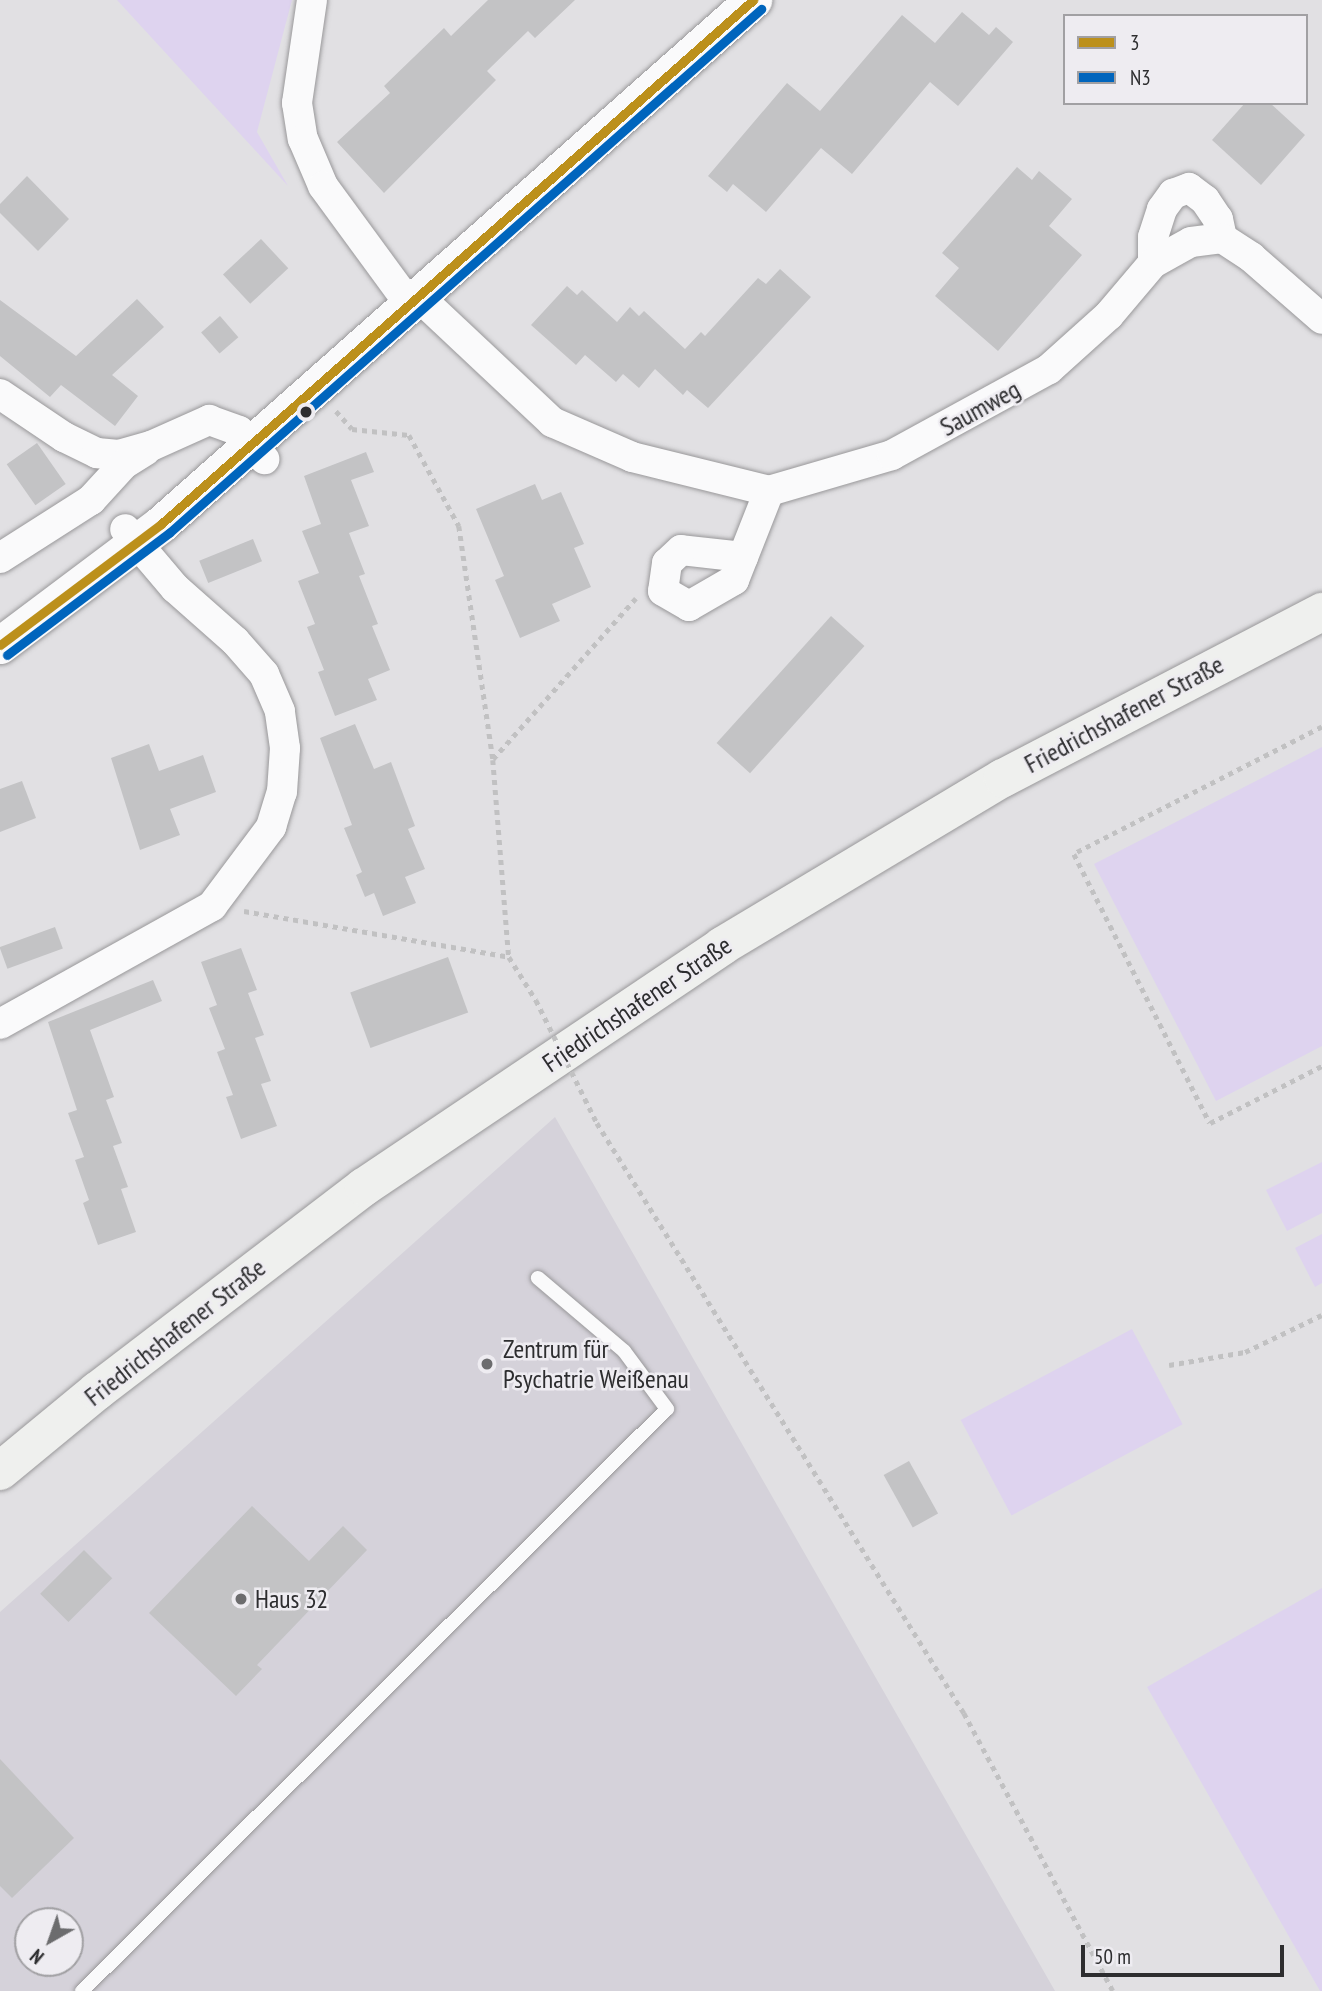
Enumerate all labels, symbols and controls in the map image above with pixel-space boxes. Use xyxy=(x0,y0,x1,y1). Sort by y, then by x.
legend xyxy=(1063,14,1308,105)
text: 3 xyxy=(1130,29,1139,56)
text: N3 xyxy=(1130,64,1151,91)
street label: Saumweg xyxy=(935,373,1025,443)
unlabelled marker xyxy=(299,405,313,419)
street label: Friedrichshafener Straße xyxy=(1019,648,1229,780)
street label: Friedrichshafener Straße xyxy=(537,929,737,1079)
street label: Friedrichshafener Straße xyxy=(78,1252,272,1412)
place label: Zentrum für Psychatrie Weißenau xyxy=(503,1333,689,1394)
marker: Zentrum für Psychatrie Weißenau xyxy=(477,1354,497,1374)
place label: Haus 32 xyxy=(255,1583,328,1615)
marker: Haus 32 xyxy=(233,1591,249,1607)
north arrow xyxy=(14,1907,84,1977)
scale bar xyxy=(1084,1932,1287,1976)
text: 50 m xyxy=(1094,1943,1131,1970)
text: N xyxy=(25,1944,48,1969)

